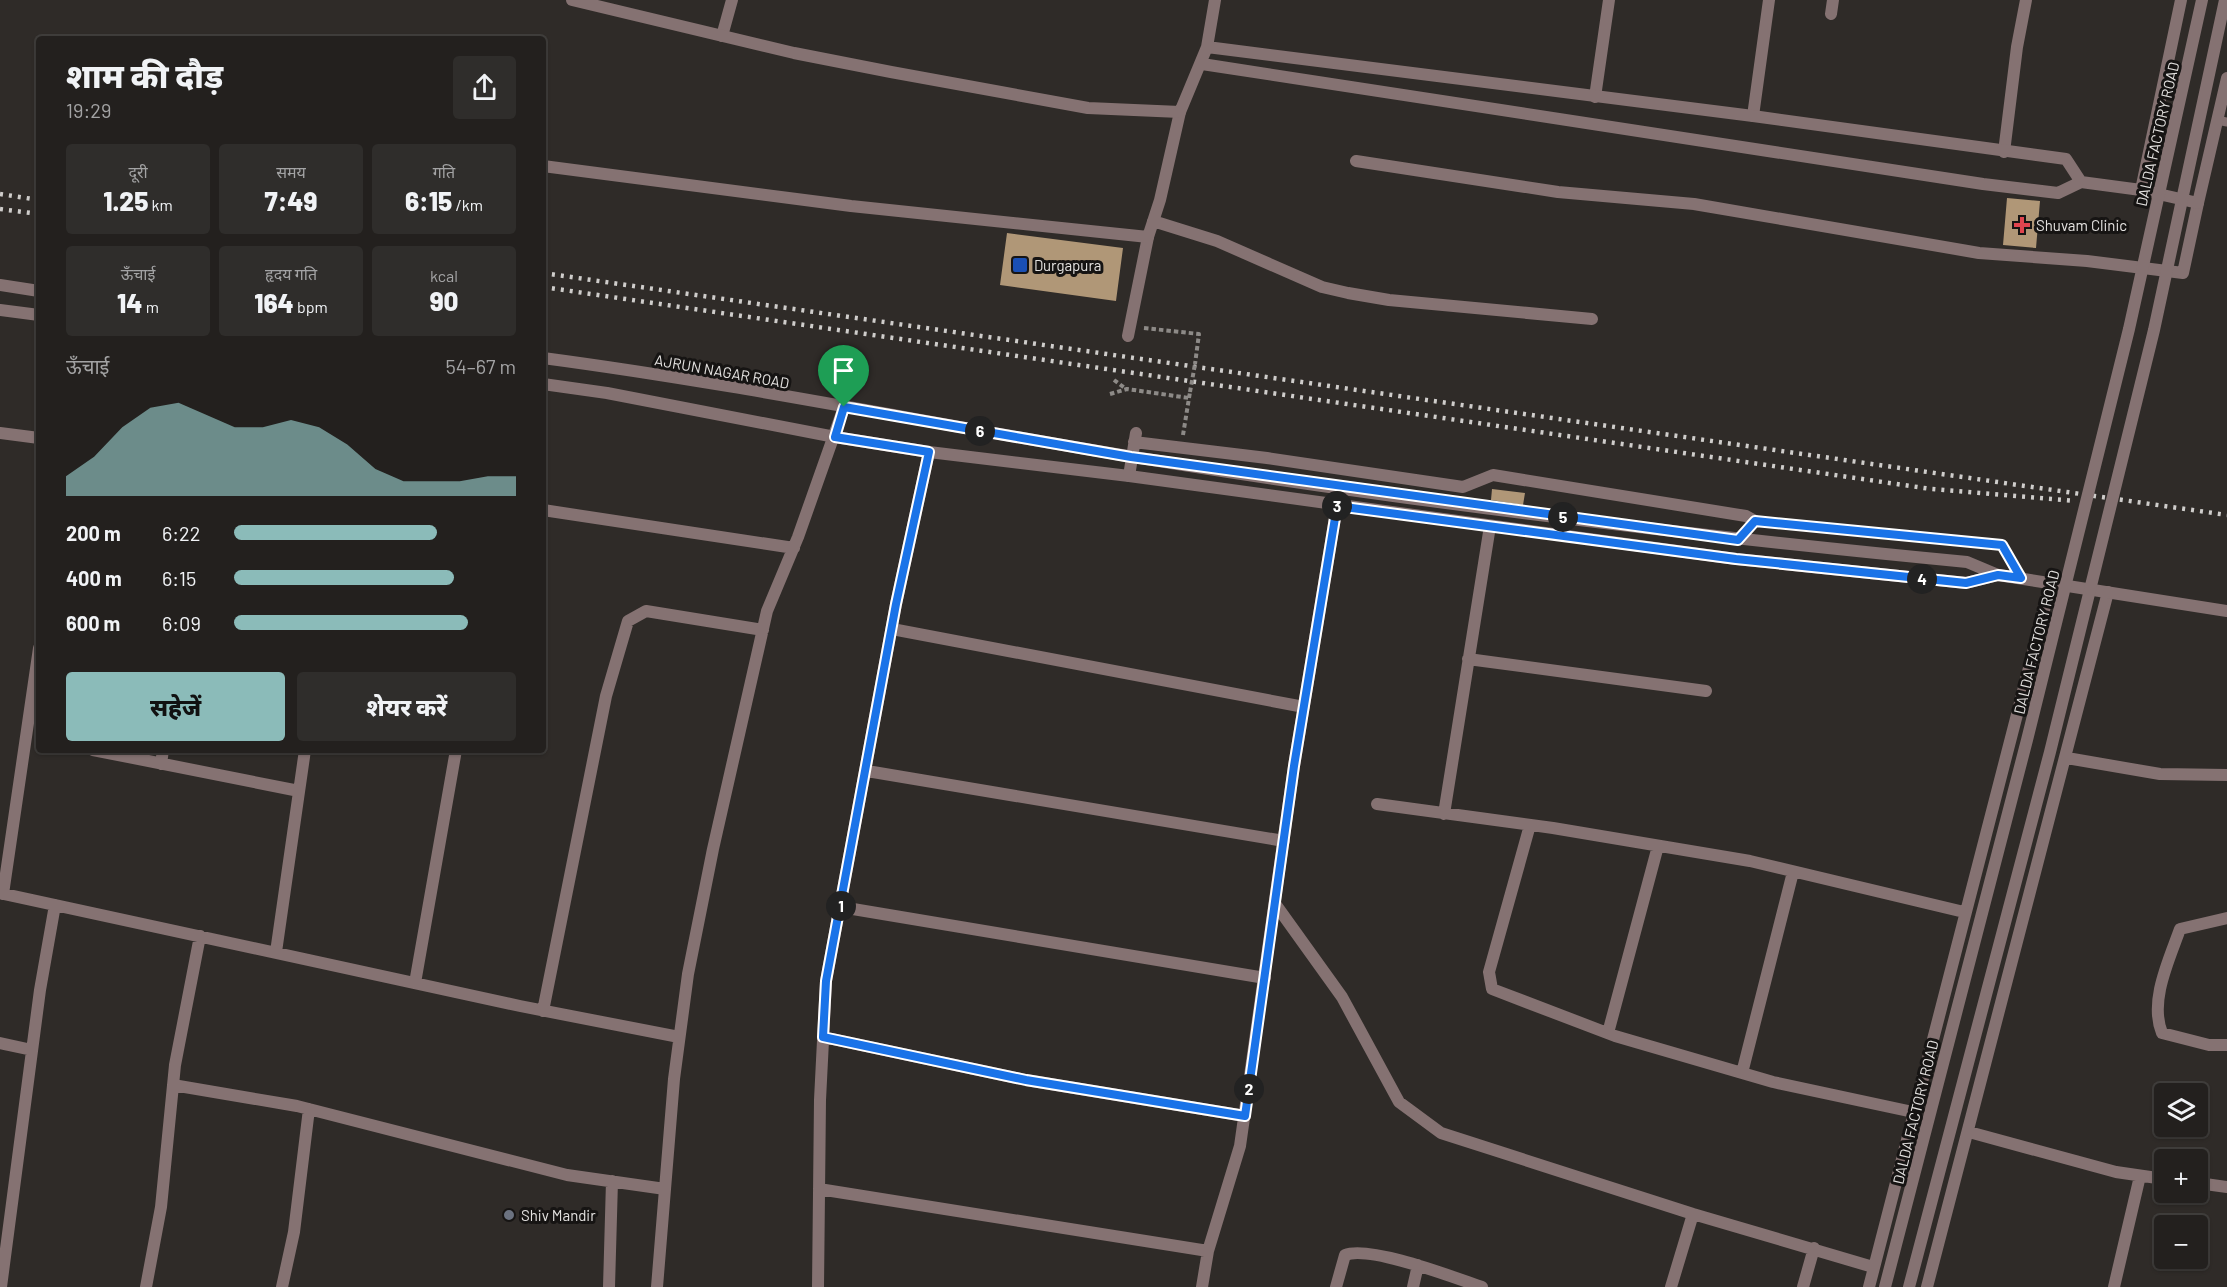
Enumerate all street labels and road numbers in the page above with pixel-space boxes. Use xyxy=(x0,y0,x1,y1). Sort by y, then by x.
street label: DALDA FACTORY ROAD xyxy=(2132,60,2182,208)
street label: AJRUN NAGAR ROAD xyxy=(653,350,791,392)
street label: DALDA FACTORY ROAD xyxy=(2009,568,2063,716)
street label: DALDA FACTORY ROAD xyxy=(1888,1038,1942,1186)

